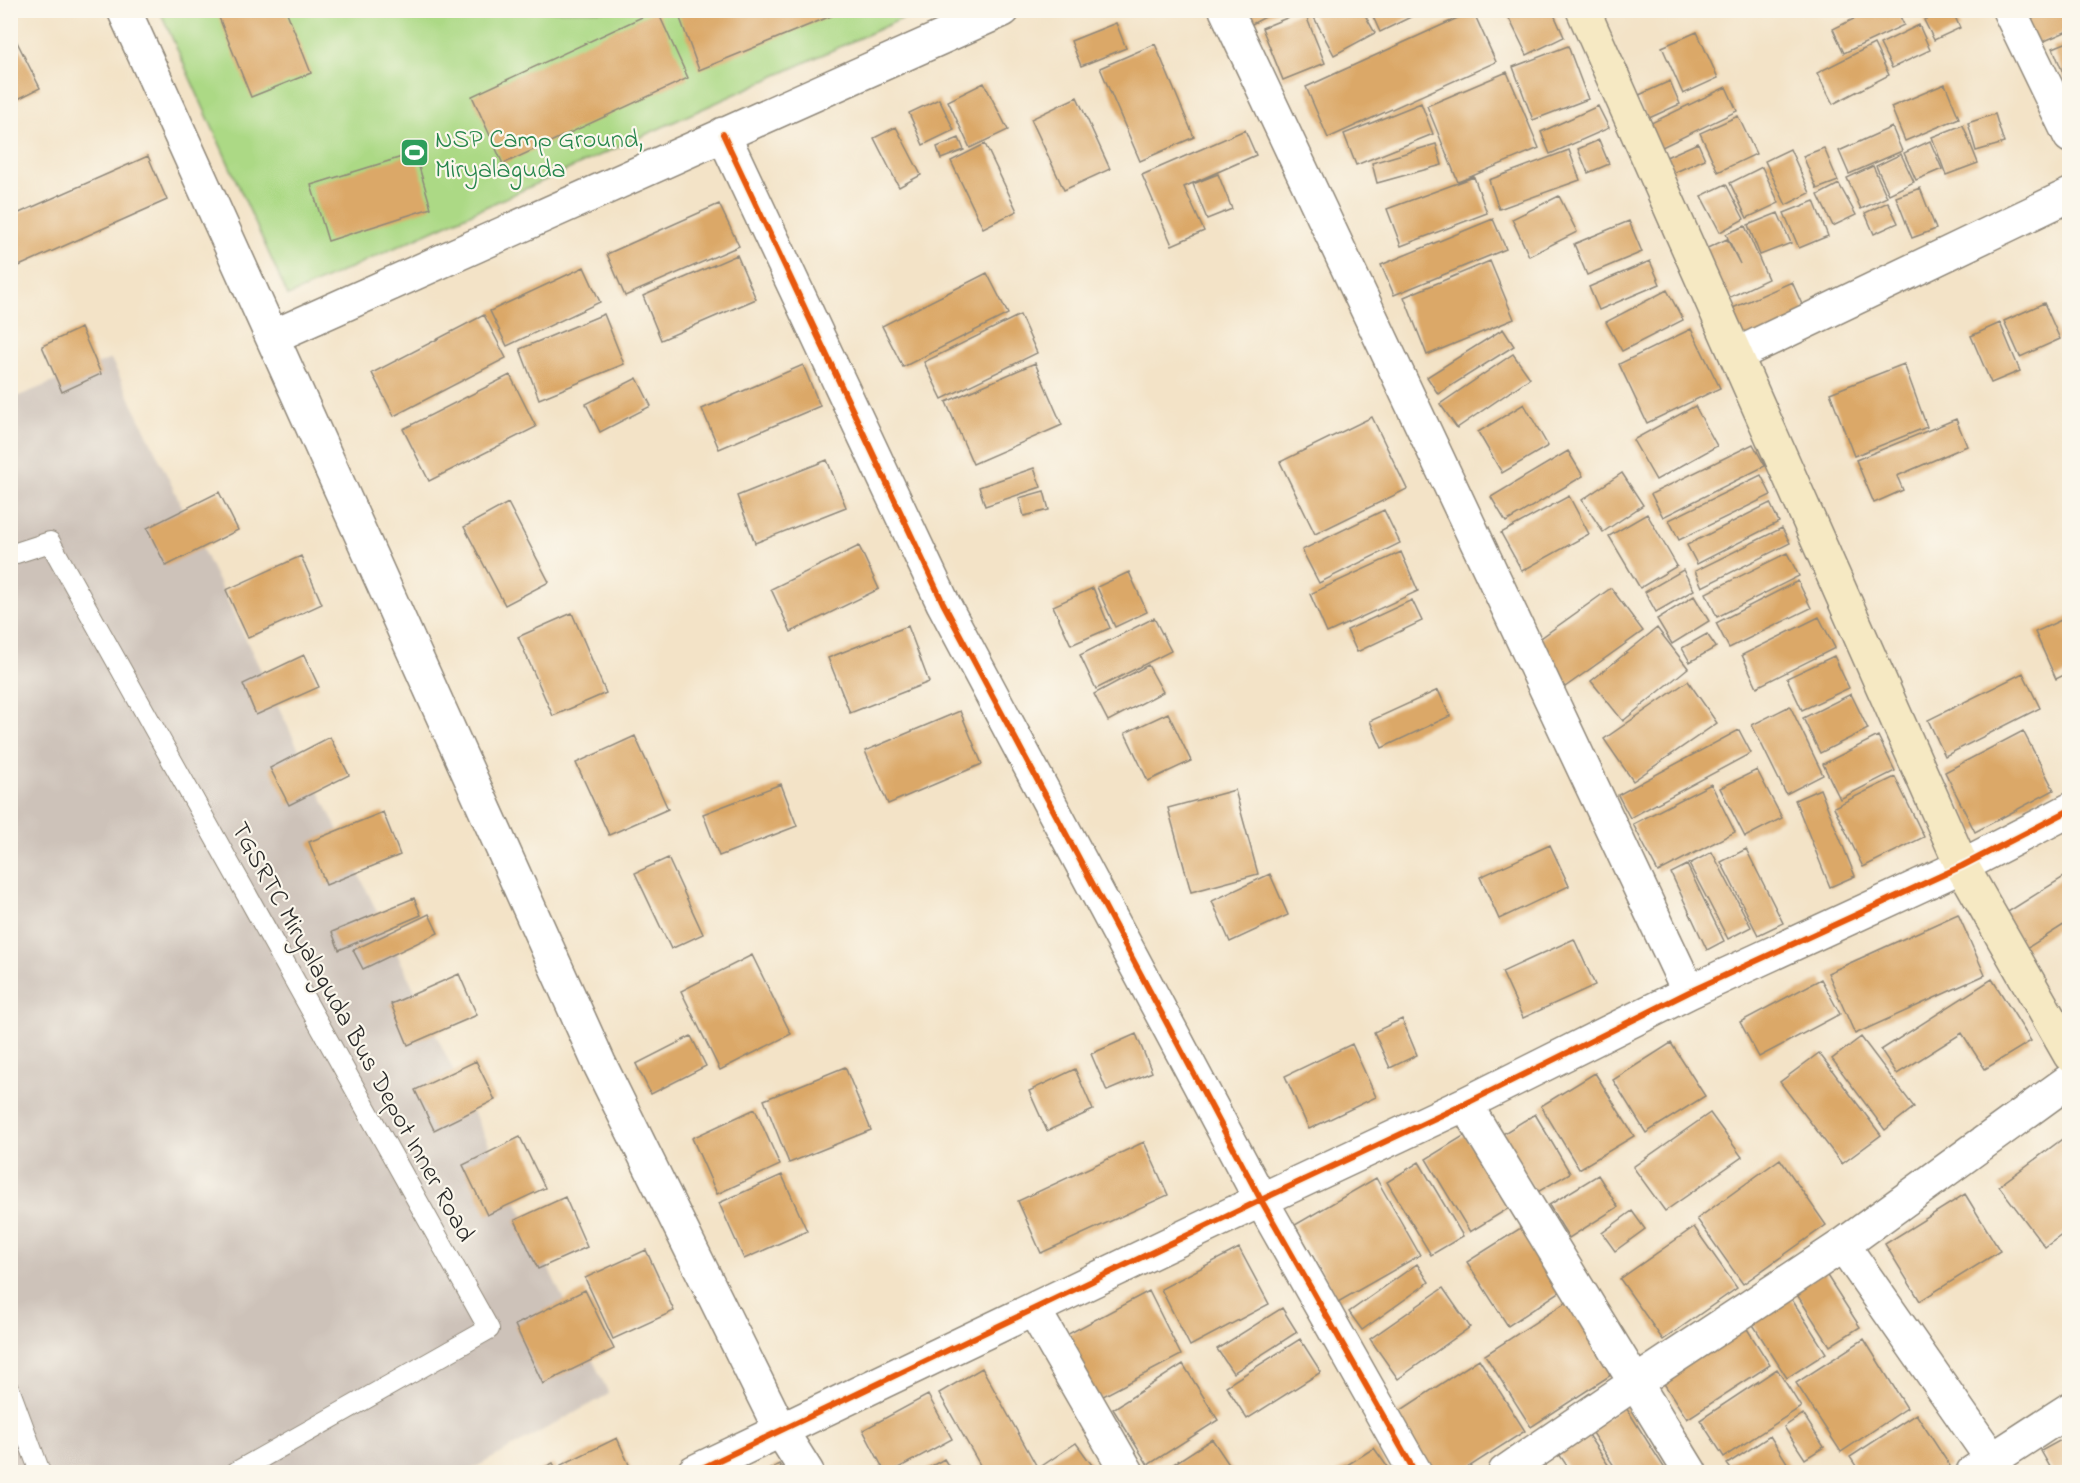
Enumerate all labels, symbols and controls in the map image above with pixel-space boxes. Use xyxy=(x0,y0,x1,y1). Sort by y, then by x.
place label: NSP Camp Ground, Miryalaguda xyxy=(435,122,643,190)
sports icon: NSP Camp Ground, Miryalaguda xyxy=(398,137,430,169)
street label: TGSRTC Miryalaguda Bus Depot Inner Road xyxy=(220,815,483,1250)

